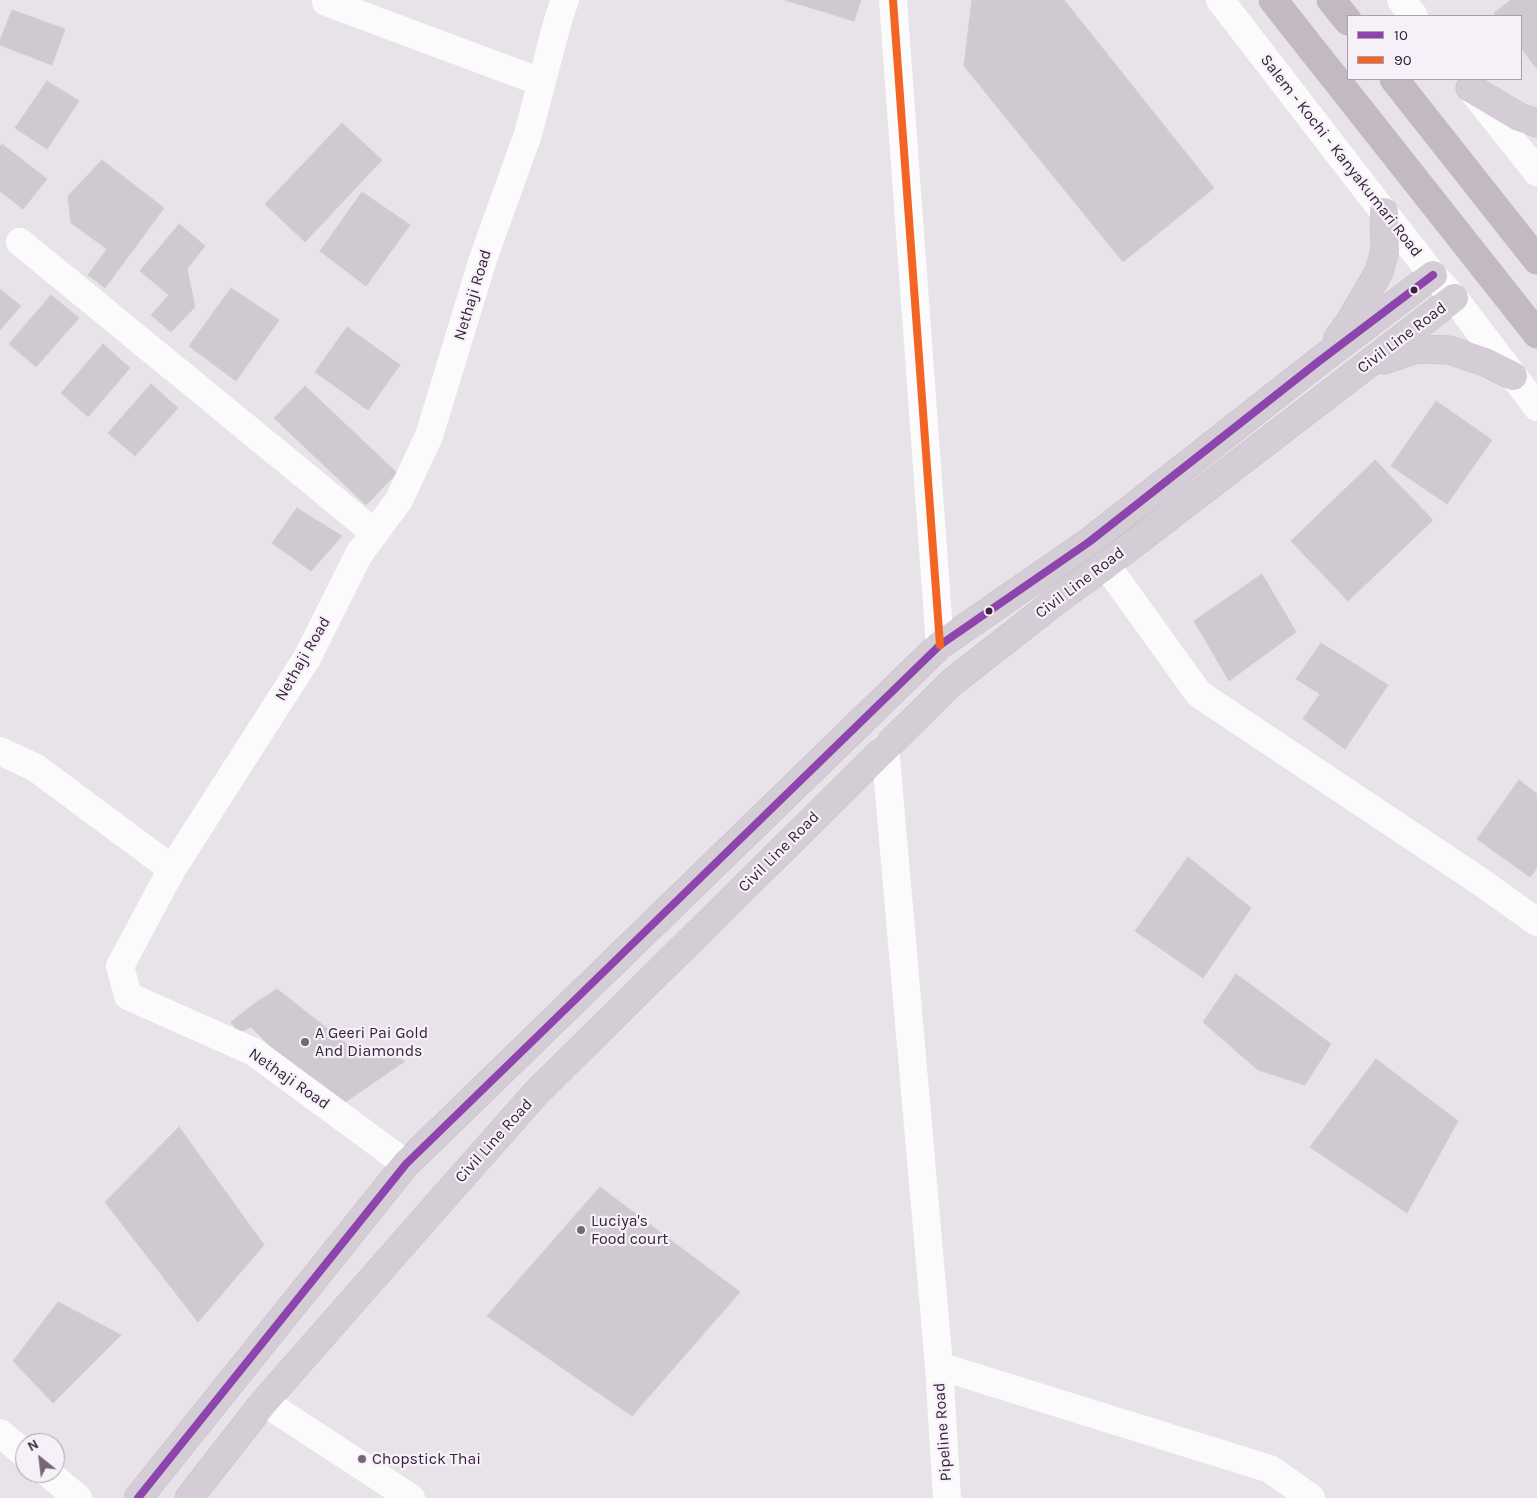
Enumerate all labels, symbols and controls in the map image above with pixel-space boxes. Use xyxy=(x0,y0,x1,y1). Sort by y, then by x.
legend xyxy=(1347,15,1522,80)
text: 10 xyxy=(1394,26,1408,44)
street label: Salem - Kochi - Kanyakumari Road xyxy=(1256,51,1426,261)
text: 90 xyxy=(1394,51,1412,69)
street label: Nethaji Road xyxy=(450,247,496,343)
unlabelled marker xyxy=(1409,285,1419,295)
street label: Civil Line Road xyxy=(1354,298,1450,378)
street label: Civil Line Road xyxy=(1032,543,1128,623)
unlabelled marker xyxy=(984,606,994,616)
street label: Nethaji Road xyxy=(271,613,335,705)
street label: Civil Line Road xyxy=(735,808,823,896)
place label: A Geeri Pai Gold And Diamonds xyxy=(315,1023,428,1061)
marker: A Geeri Pai Gold And Diamonds xyxy=(299,1036,311,1048)
street label: Nethaji Road xyxy=(245,1044,333,1114)
street label: Civil Line Road xyxy=(451,1095,537,1187)
place label: Luciya's Food court xyxy=(591,1211,668,1249)
marker: Luciya's Food court xyxy=(575,1224,587,1236)
street label: Pipeline Road xyxy=(930,1382,956,1482)
north arrow xyxy=(15,1433,65,1483)
text: N xyxy=(24,1435,41,1455)
place label: Chopstick Thai xyxy=(372,1449,481,1469)
marker: Chopstick Thai xyxy=(356,1453,368,1465)

